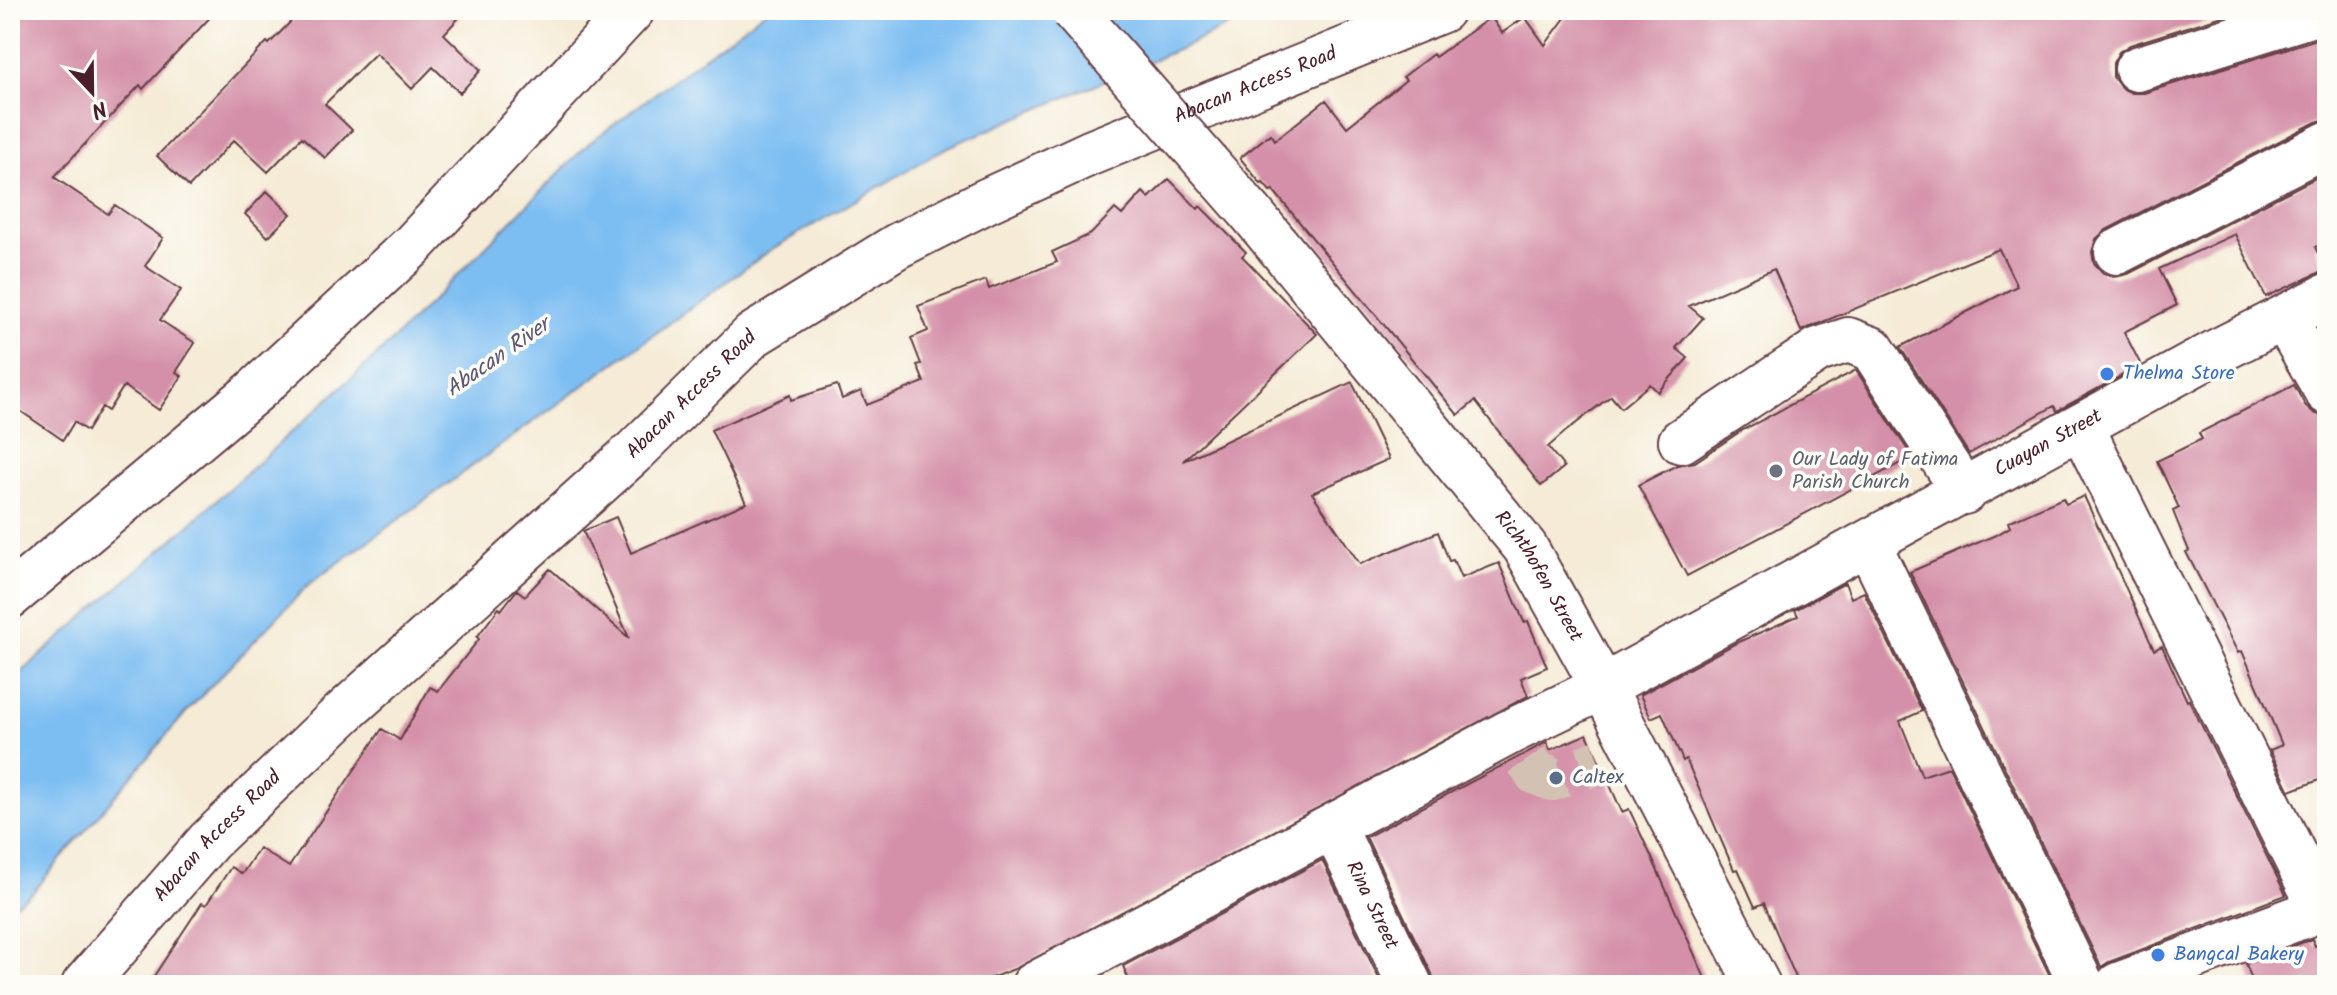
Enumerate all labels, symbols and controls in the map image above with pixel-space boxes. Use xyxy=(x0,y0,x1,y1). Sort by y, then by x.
street label: Abacan Access Road xyxy=(1169,38,1343,133)
north arrow xyxy=(52,52,132,132)
text: N xyxy=(85,89,112,127)
water label: Abacan River xyxy=(439,306,561,407)
street label: Abacan Access Road xyxy=(619,322,766,468)
place label: Thelma Store xyxy=(2123,358,2235,390)
marker: Thelma Store xyxy=(2098,365,2116,383)
street label: Cuayan Street xyxy=(1988,401,2109,486)
place label: Our Lady of Fatima Parish Church xyxy=(1792,444,1958,499)
marker: Our Lady of Fatima Parish Church xyxy=(1767,462,1785,480)
street label: Richthofen Street xyxy=(1485,504,1591,648)
street label: Abacan Access Road xyxy=(146,762,290,910)
place label: Caltex xyxy=(1572,762,1624,794)
marker: Caltex xyxy=(1547,769,1565,787)
street label: Rina Street xyxy=(1336,856,1407,955)
place label: Bangcal Bakery xyxy=(2174,939,2305,971)
marker: Bangcal Bakery xyxy=(2149,946,2167,964)

